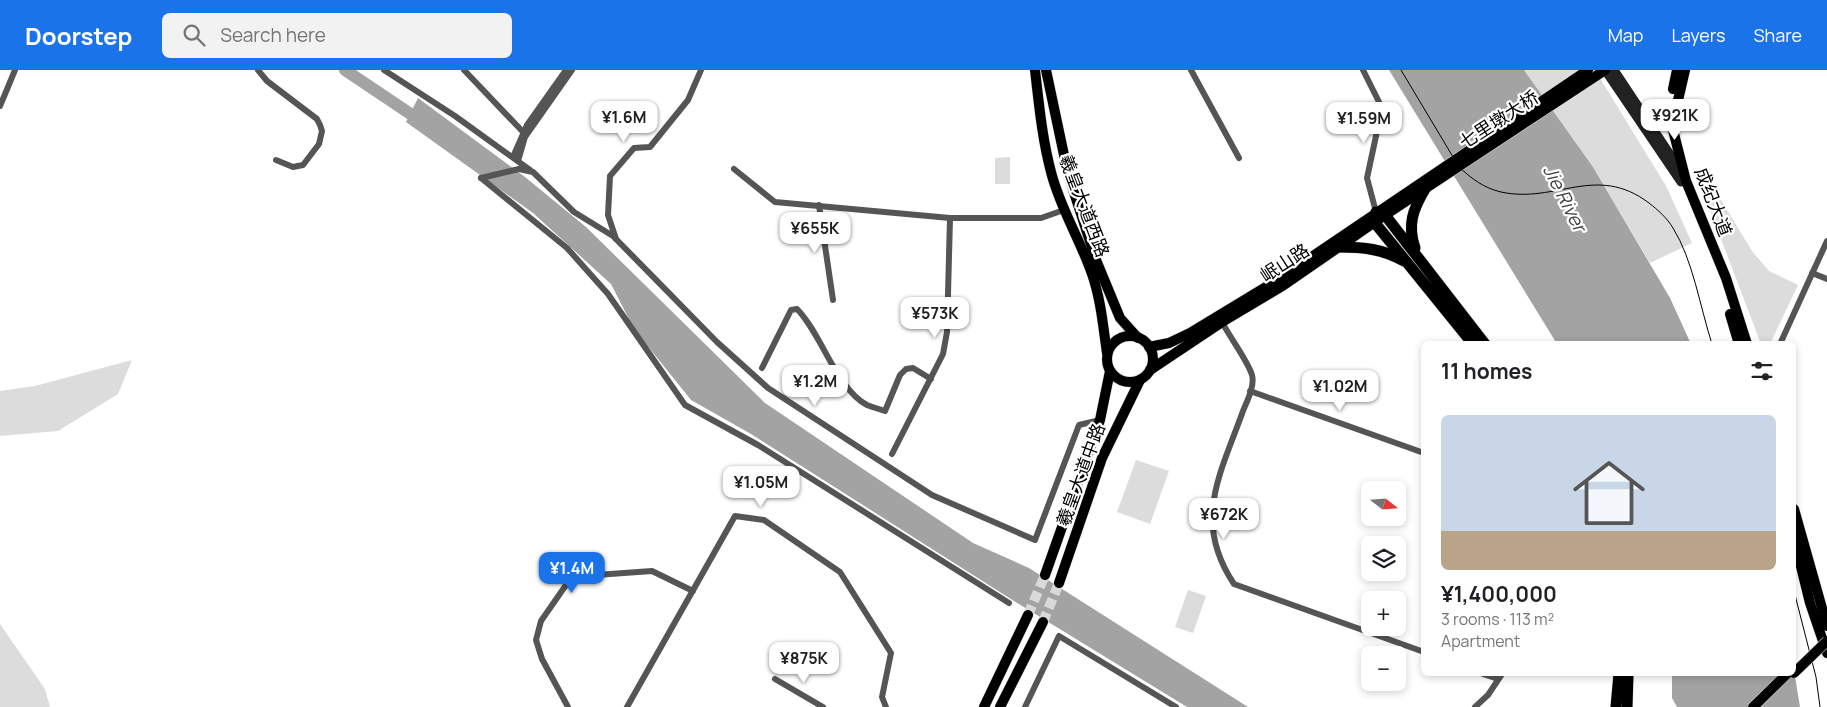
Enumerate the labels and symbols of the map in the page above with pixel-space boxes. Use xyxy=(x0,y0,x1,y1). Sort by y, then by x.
street label: 七里墩大桥 xyxy=(1454,85,1543,154)
pin: ¥921K xyxy=(1640,98,1710,141)
pin: ¥1.6M xyxy=(589,100,659,143)
pin: ¥1.59M xyxy=(1323,102,1405,144)
street label: 羲皇大道西路 xyxy=(1054,151,1115,260)
water label: Jie River xyxy=(1537,160,1594,238)
street label: 成纪大道 xyxy=(1690,164,1738,240)
pin: ¥655K xyxy=(780,212,850,254)
street label: 岷山路 xyxy=(1255,237,1314,287)
pin: ¥573K xyxy=(900,296,970,339)
pin: ¥1.2M xyxy=(780,364,850,407)
pin: ¥1.02M xyxy=(1299,370,1381,412)
street label: 羲皇大道中路 xyxy=(1050,420,1110,530)
pin: ¥1.05M xyxy=(720,466,802,508)
north arrow xyxy=(1361,481,1406,526)
pin: ¥672K xyxy=(1189,498,1259,540)
pin: ¥1.4M xyxy=(537,552,607,594)
pin: ¥875K xyxy=(769,642,839,684)

